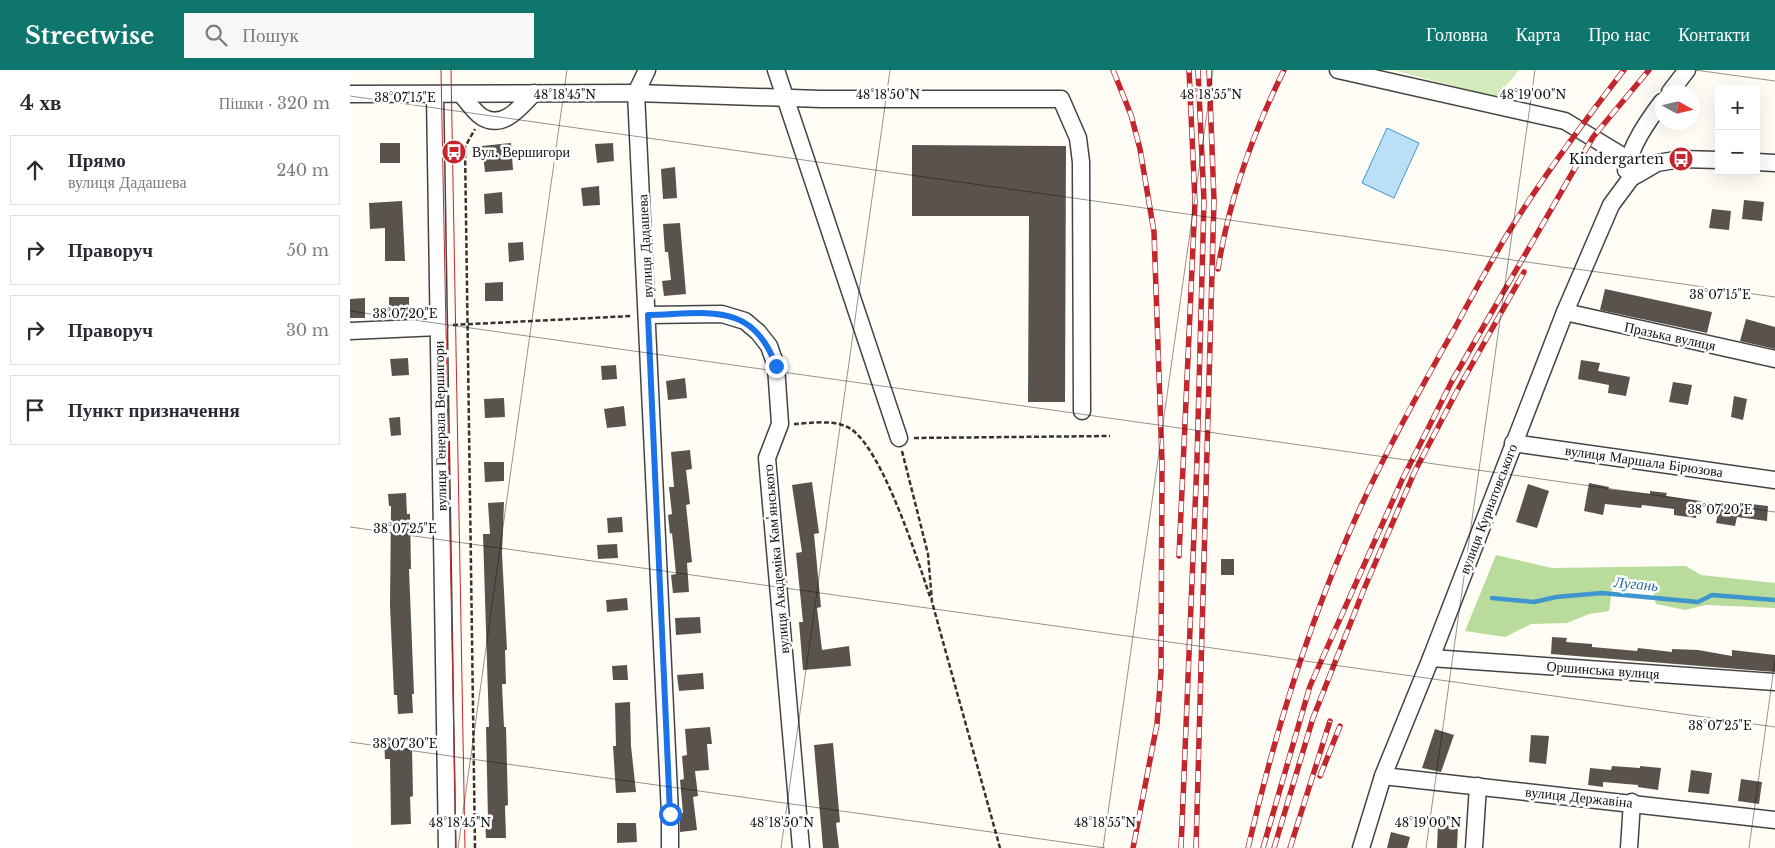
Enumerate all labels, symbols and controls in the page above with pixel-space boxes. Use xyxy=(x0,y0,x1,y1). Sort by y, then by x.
search box xyxy=(184,13,534,58)
text: Streetwise xyxy=(25,21,154,50)
icon: search xyxy=(202,21,230,49)
text: Пошук xyxy=(242,24,299,47)
text: Головна xyxy=(1426,24,1488,46)
text: Карта xyxy=(1516,24,1560,46)
text: Про нас xyxy=(1588,24,1650,46)
text: Контакти xyxy=(1678,24,1750,46)
north arrow xyxy=(1655,85,1700,130)
map controls xyxy=(1715,85,1760,175)
button: + xyxy=(1715,85,1760,130)
text: 48°18'45"N xyxy=(534,87,596,102)
text: 48°18'50"N xyxy=(856,87,920,102)
text: 48°18'55"N xyxy=(1180,87,1242,102)
text: 48°19'00"N xyxy=(1500,87,1566,102)
text: 4 хв xyxy=(20,90,61,116)
text: 38°07'15"E xyxy=(374,90,436,105)
text: Пішки · 320 m xyxy=(219,93,330,113)
button: − xyxy=(1715,130,1760,175)
bus stop icon: Вул. Вершигори xyxy=(441,139,467,165)
place label: Вул. Вершигори xyxy=(472,143,570,161)
bus stop icon: Kindergarten xyxy=(1668,146,1694,172)
text: Прямо xyxy=(68,149,126,172)
place label: Kindergarten xyxy=(1569,150,1664,168)
icon: ahead xyxy=(21,156,49,184)
text: 240 m xyxy=(277,160,329,180)
text: вулиця Дадашева xyxy=(68,172,187,192)
street label: вулиця Дадашева xyxy=(633,193,657,298)
icon: right xyxy=(21,236,49,264)
text: Праворуч xyxy=(68,239,153,262)
text: 50 m xyxy=(287,240,329,260)
text: 38°07'15"E xyxy=(1689,287,1751,302)
text: 38°07'20"E xyxy=(372,306,438,321)
icon: right xyxy=(21,316,49,344)
street label: Празька вулиця xyxy=(1623,318,1718,355)
text: Праворуч xyxy=(68,319,153,342)
text: 30 m xyxy=(286,320,329,340)
street label: вулиця Генерала Вершигори xyxy=(430,340,450,511)
route end xyxy=(765,355,788,378)
icon: arrive xyxy=(21,396,49,424)
text: Пункт призначення xyxy=(68,399,240,422)
street label: вулиця Курнатовського xyxy=(1455,441,1521,577)
street label: вулиця Маршала Бірюзова xyxy=(1564,441,1725,481)
street label: вулиця Академіка Кам'янського xyxy=(759,464,793,654)
text: 38°07'20"E xyxy=(1687,502,1753,517)
text: 38°07'25"E xyxy=(373,521,437,536)
water label: Лугань xyxy=(1612,572,1659,595)
street label: Оршинська вулиця xyxy=(1546,657,1661,683)
text: 38°07'25"E xyxy=(1688,718,1752,733)
text: 38°07'30"E xyxy=(372,736,438,751)
street label: вулиця Державіна xyxy=(1524,782,1634,812)
route start xyxy=(659,803,682,826)
text: 48°18'45"N xyxy=(429,815,491,830)
text: 48°18'50"N xyxy=(750,815,814,830)
text: 48°18'55"N xyxy=(1074,815,1136,830)
text: 48°19'00"N xyxy=(1395,815,1461,830)

